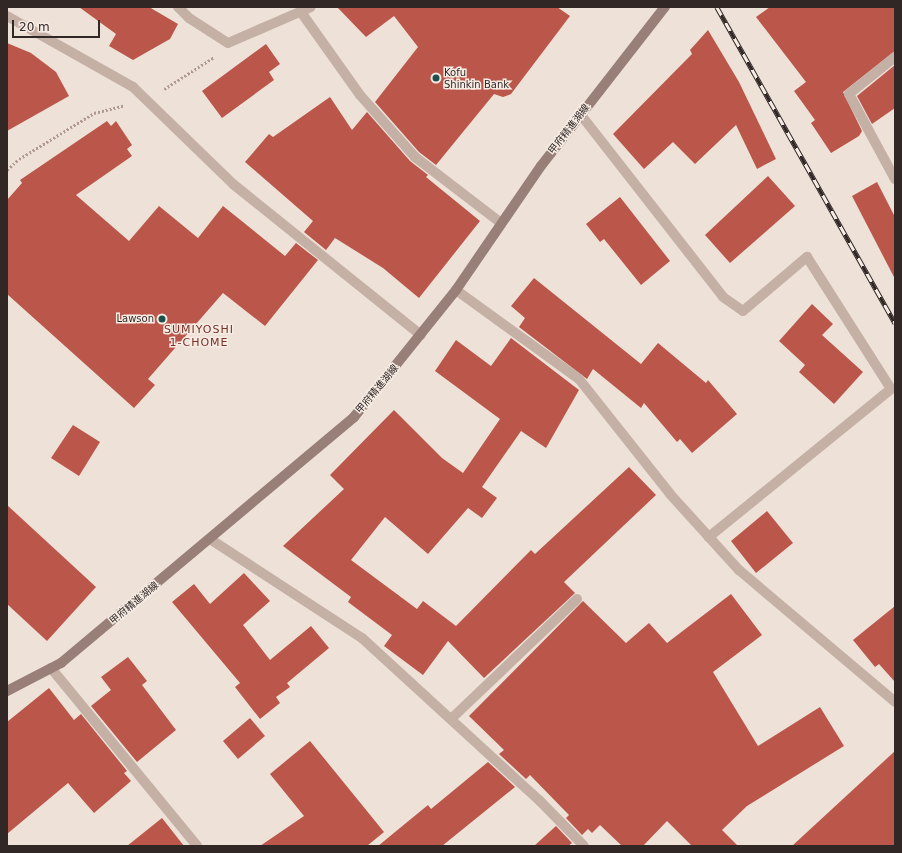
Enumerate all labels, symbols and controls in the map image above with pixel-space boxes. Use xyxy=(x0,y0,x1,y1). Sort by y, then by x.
scale bar xyxy=(14,12,102,38)
text: 20 m xyxy=(19,20,50,34)
place label: Kofu Shinkin Bank xyxy=(444,66,509,90)
marker: Kofu Shinkin Bank xyxy=(431,73,441,83)
street label: 甲府精進湖線 xyxy=(546,102,592,156)
place label: Lawson xyxy=(116,313,154,325)
marker: Lawson xyxy=(157,314,167,324)
district label: SUMIYOSHI 1-CHOME xyxy=(164,324,234,350)
street label: 甲府精進湖線 xyxy=(353,362,401,416)
street label: 甲府精進湖線 xyxy=(107,579,161,627)

